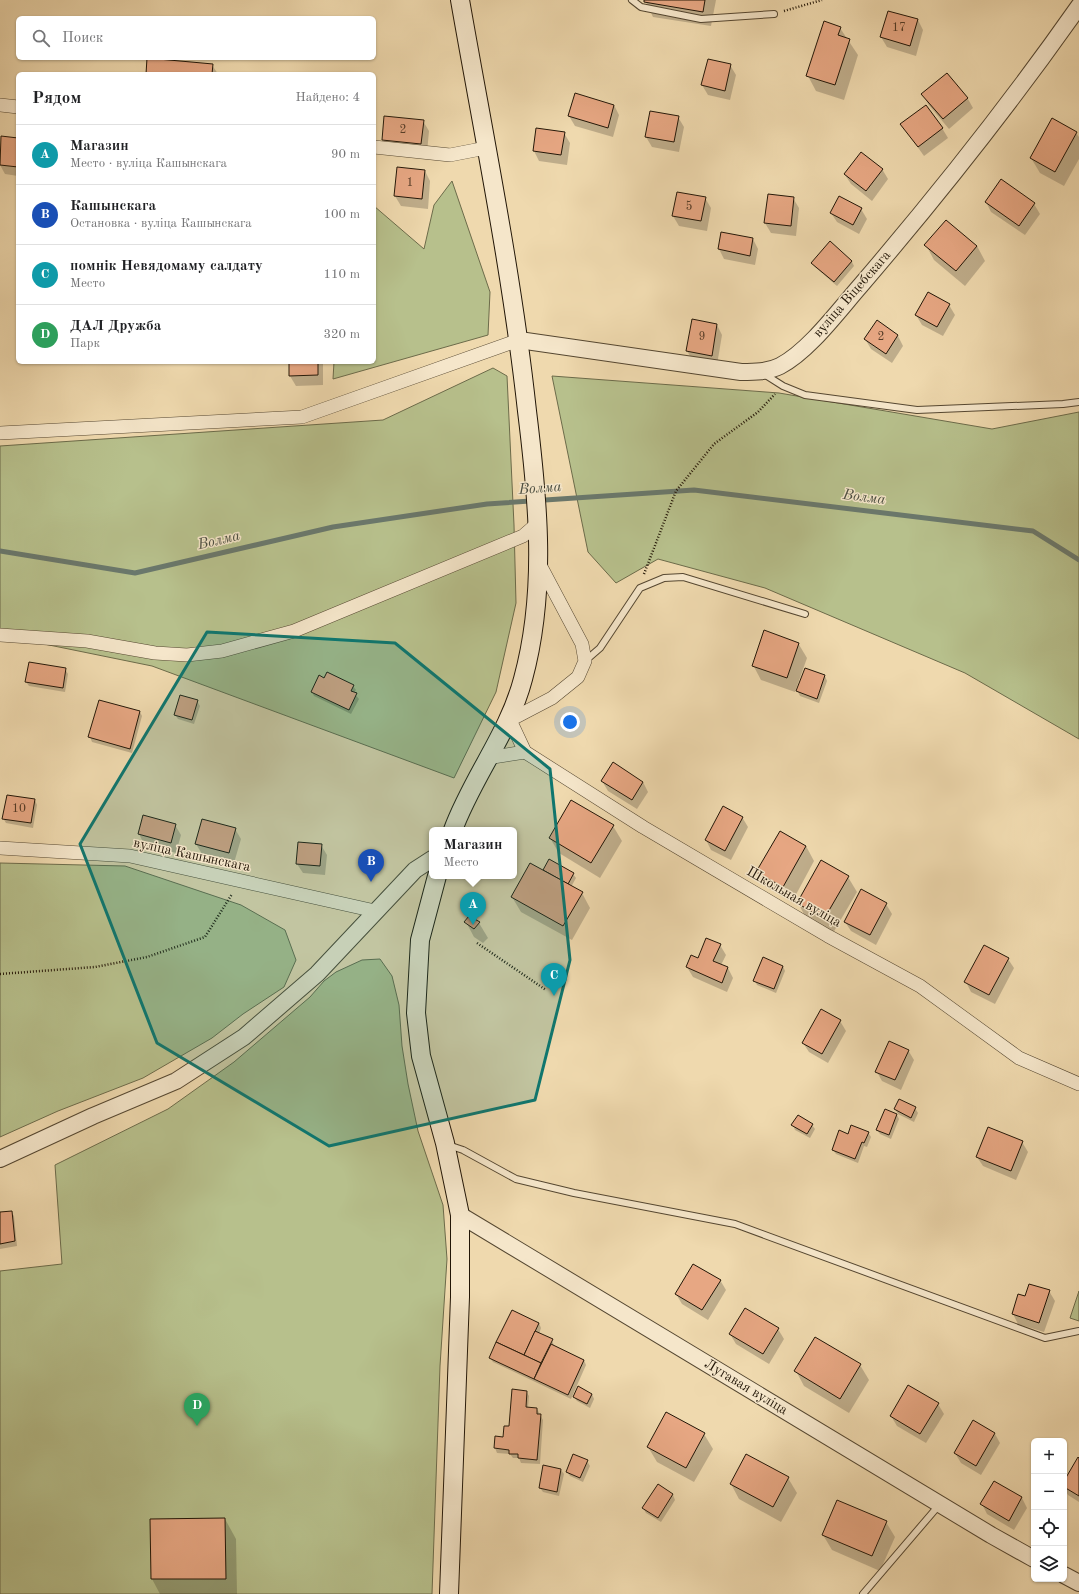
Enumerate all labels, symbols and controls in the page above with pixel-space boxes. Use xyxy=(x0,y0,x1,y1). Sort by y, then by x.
search box xyxy=(16,16,376,60)
house number: 17 xyxy=(892,22,906,34)
icon: search xyxy=(30,27,52,49)
text: Поиск xyxy=(62,31,103,46)
text: Рядом xyxy=(32,90,81,107)
text: Найдено: 4 xyxy=(296,91,360,104)
house number: 2 xyxy=(400,124,406,136)
text: Магазин xyxy=(70,139,129,154)
text: A xyxy=(40,148,50,161)
text: 90 m xyxy=(331,148,360,161)
text: Место · вуліца Кашынскага xyxy=(70,157,227,170)
house number: 1 xyxy=(407,177,413,189)
text: Кашынскага xyxy=(70,199,156,214)
house number: 5 xyxy=(686,200,693,213)
text: B xyxy=(40,208,50,221)
text: 100 m xyxy=(323,208,360,221)
text: Остановка · вуліца Кашынскага xyxy=(70,217,252,230)
street label: вуліца Віцебскага xyxy=(811,248,893,340)
text: помнік Невядомаму салдату xyxy=(70,259,263,274)
text: C xyxy=(41,268,49,281)
text: 110 m xyxy=(323,268,360,281)
text: Место xyxy=(70,277,105,290)
text: ДАЛ Дружба xyxy=(70,319,161,334)
text: D xyxy=(40,328,50,341)
text: 320 m xyxy=(323,328,360,341)
house number: 9 xyxy=(699,331,705,343)
house number: 2 xyxy=(878,331,884,343)
text: Парк xyxy=(70,337,100,350)
water label: Волма xyxy=(517,480,562,498)
water label: Волма xyxy=(841,488,886,508)
water label: Волма xyxy=(195,529,242,553)
your location xyxy=(560,712,580,732)
house number: 10 xyxy=(12,803,26,815)
popup xyxy=(429,827,517,879)
street label: вуліца Кашынскага xyxy=(132,836,252,874)
text: Магазин xyxy=(444,838,502,853)
pin: B xyxy=(358,849,384,882)
text: Место xyxy=(444,856,479,869)
street label: Школьная вуліца xyxy=(744,864,844,930)
pin: A xyxy=(460,892,486,925)
pin: C xyxy=(541,963,567,996)
street label: Лугавая вуліца xyxy=(702,1357,790,1417)
pin: D xyxy=(184,1393,210,1426)
map controls xyxy=(1031,1438,1067,1582)
button: + xyxy=(1031,1438,1067,1474)
button: − xyxy=(1031,1474,1067,1510)
button: locate xyxy=(1031,1510,1067,1546)
button: layers xyxy=(1031,1546,1067,1582)

